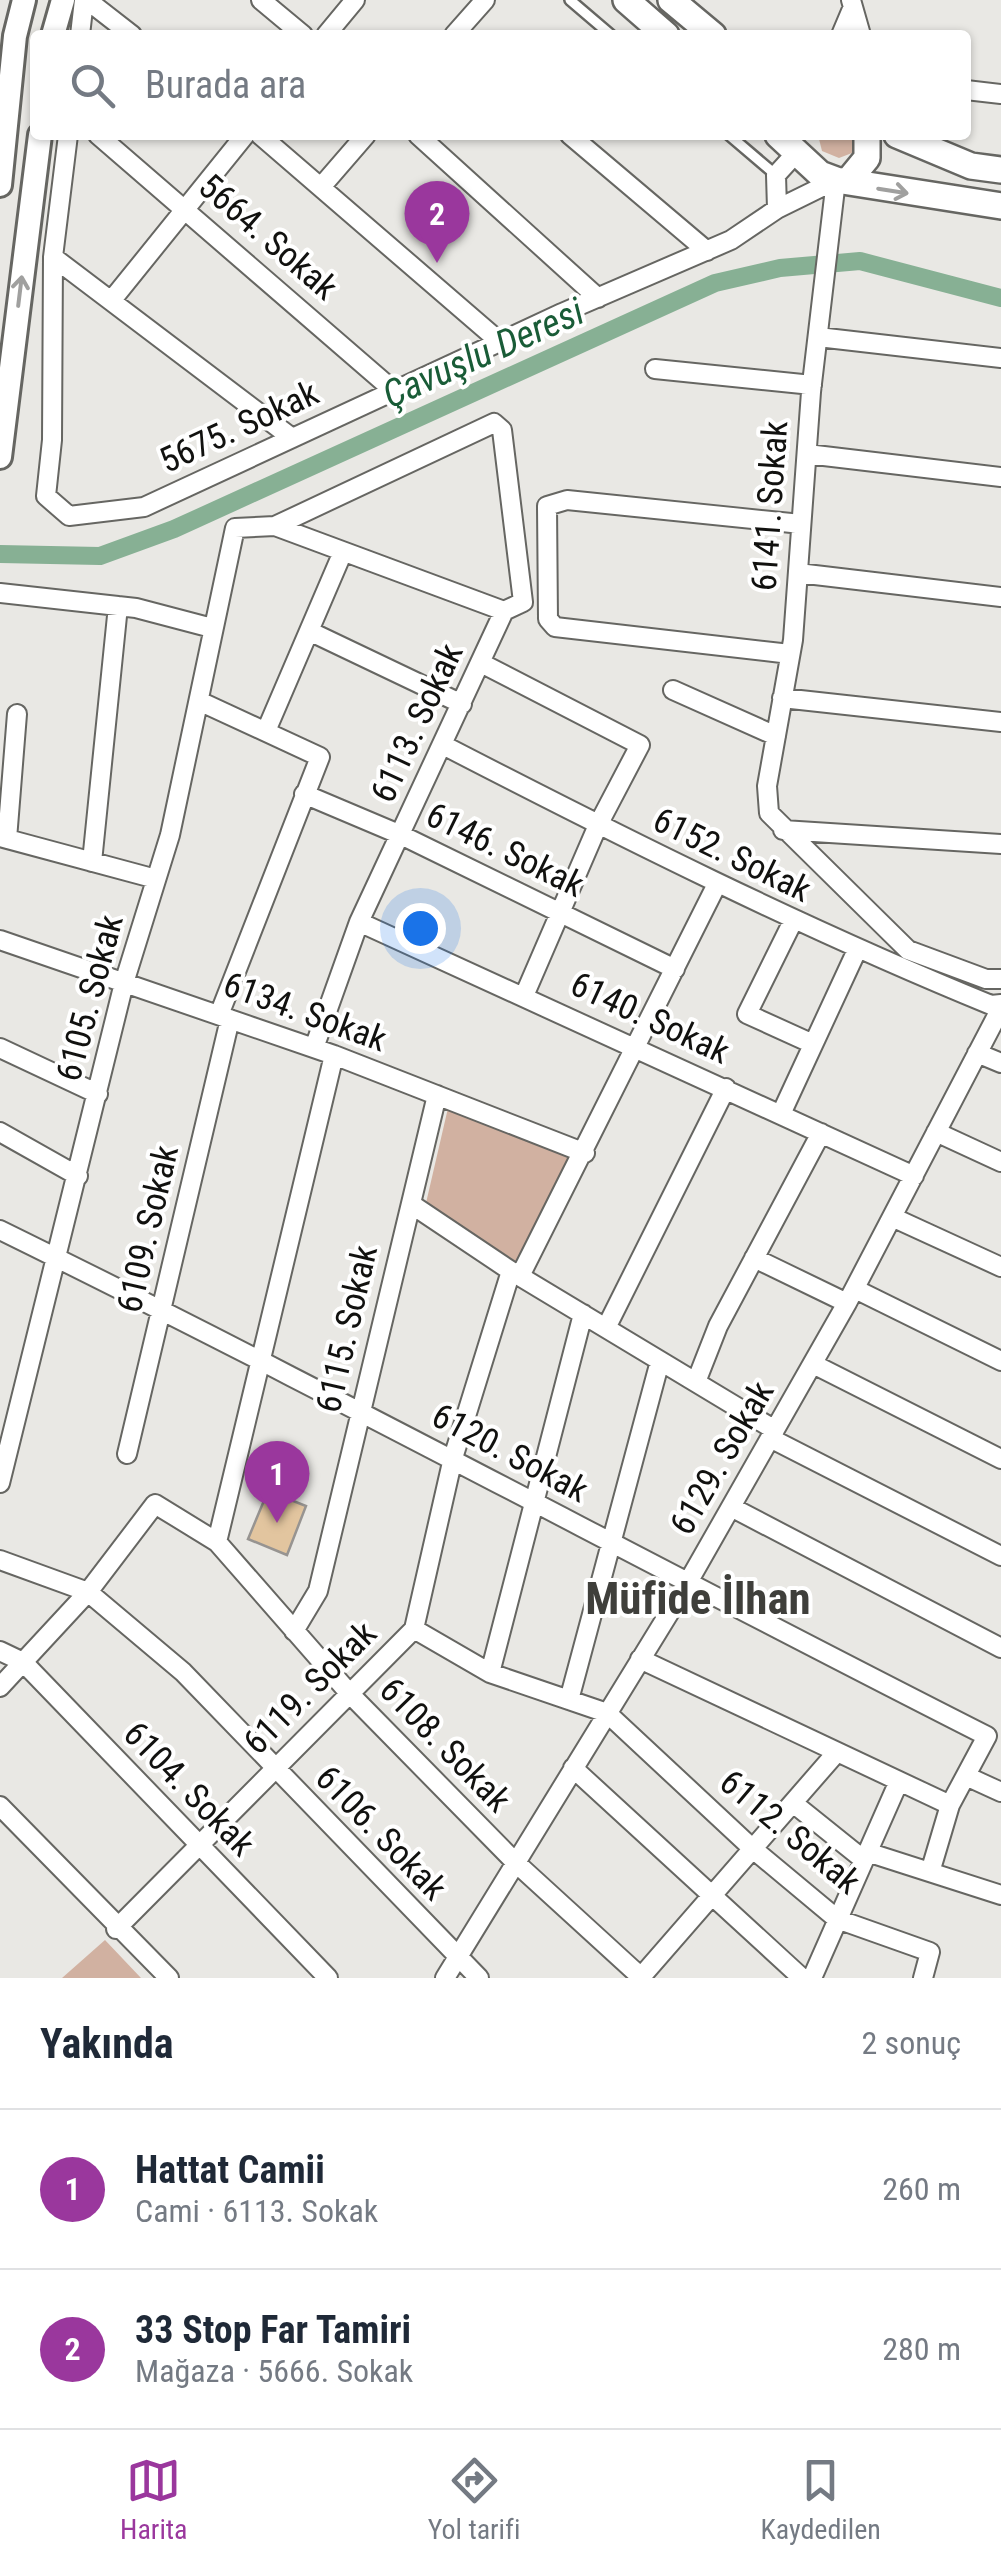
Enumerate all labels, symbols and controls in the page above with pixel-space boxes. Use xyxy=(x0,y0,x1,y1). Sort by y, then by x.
search box xyxy=(30,30,971,140)
icon: search xyxy=(65,58,120,113)
text: Burada ara xyxy=(145,63,306,107)
street label: 5664. Sokak xyxy=(190,166,346,309)
pin: 2 xyxy=(404,180,470,263)
one-way arrow xyxy=(877,182,909,201)
one-way arrow xyxy=(11,275,30,307)
water label: Çavuşlu Deresi xyxy=(376,289,591,417)
street label: 5675. Sokak xyxy=(153,372,325,482)
street label: 6141. Sokak xyxy=(744,419,796,592)
street label: 6113. Sokak xyxy=(362,637,472,809)
street label: 6146. Sokak xyxy=(419,794,591,906)
street label: 6152. Sokak xyxy=(646,799,818,911)
your location xyxy=(395,903,446,954)
street label: 6105. Sokak xyxy=(48,910,132,1086)
street label: 6140. Sokak xyxy=(564,963,736,1073)
street label: 6134. Sokak xyxy=(218,964,392,1060)
street label: 6109. Sokak xyxy=(109,1141,187,1317)
street label: 6115. Sokak xyxy=(308,1241,386,1417)
street label: 6129. Sokak xyxy=(662,1374,782,1542)
street label: 6120. Sokak xyxy=(425,1395,595,1511)
pin: 1 xyxy=(244,1440,310,1523)
district label: Müfide İlhan xyxy=(585,1572,811,1625)
street label: 6119. Sokak xyxy=(235,1613,385,1763)
street label: 6108. Sokak xyxy=(371,1669,519,1821)
street label: 6104. Sokak xyxy=(115,1713,263,1865)
street label: 6106. Sokak xyxy=(307,1757,455,1909)
street label: 6112. Sokak xyxy=(712,1762,869,1903)
text: Yakında xyxy=(40,2019,174,2068)
text: 2 sonuç xyxy=(861,2024,961,2062)
text: Hattat Camii xyxy=(135,2148,325,2192)
text: 1 xyxy=(64,2170,81,2208)
text: 260 m xyxy=(882,2170,961,2208)
text: Cami · 6113. Sokak xyxy=(135,2192,378,2230)
text: 33 Stop Far Tamiri xyxy=(135,2308,411,2352)
text: 2 xyxy=(64,2330,81,2368)
text: 280 m xyxy=(882,2330,961,2368)
text: Mağaza · 5666. Sokak xyxy=(135,2352,413,2390)
tab: Harita xyxy=(120,2453,188,2546)
tab: Yol tarifi xyxy=(428,2453,520,2546)
tab: Kaydedilen xyxy=(760,2453,881,2546)

